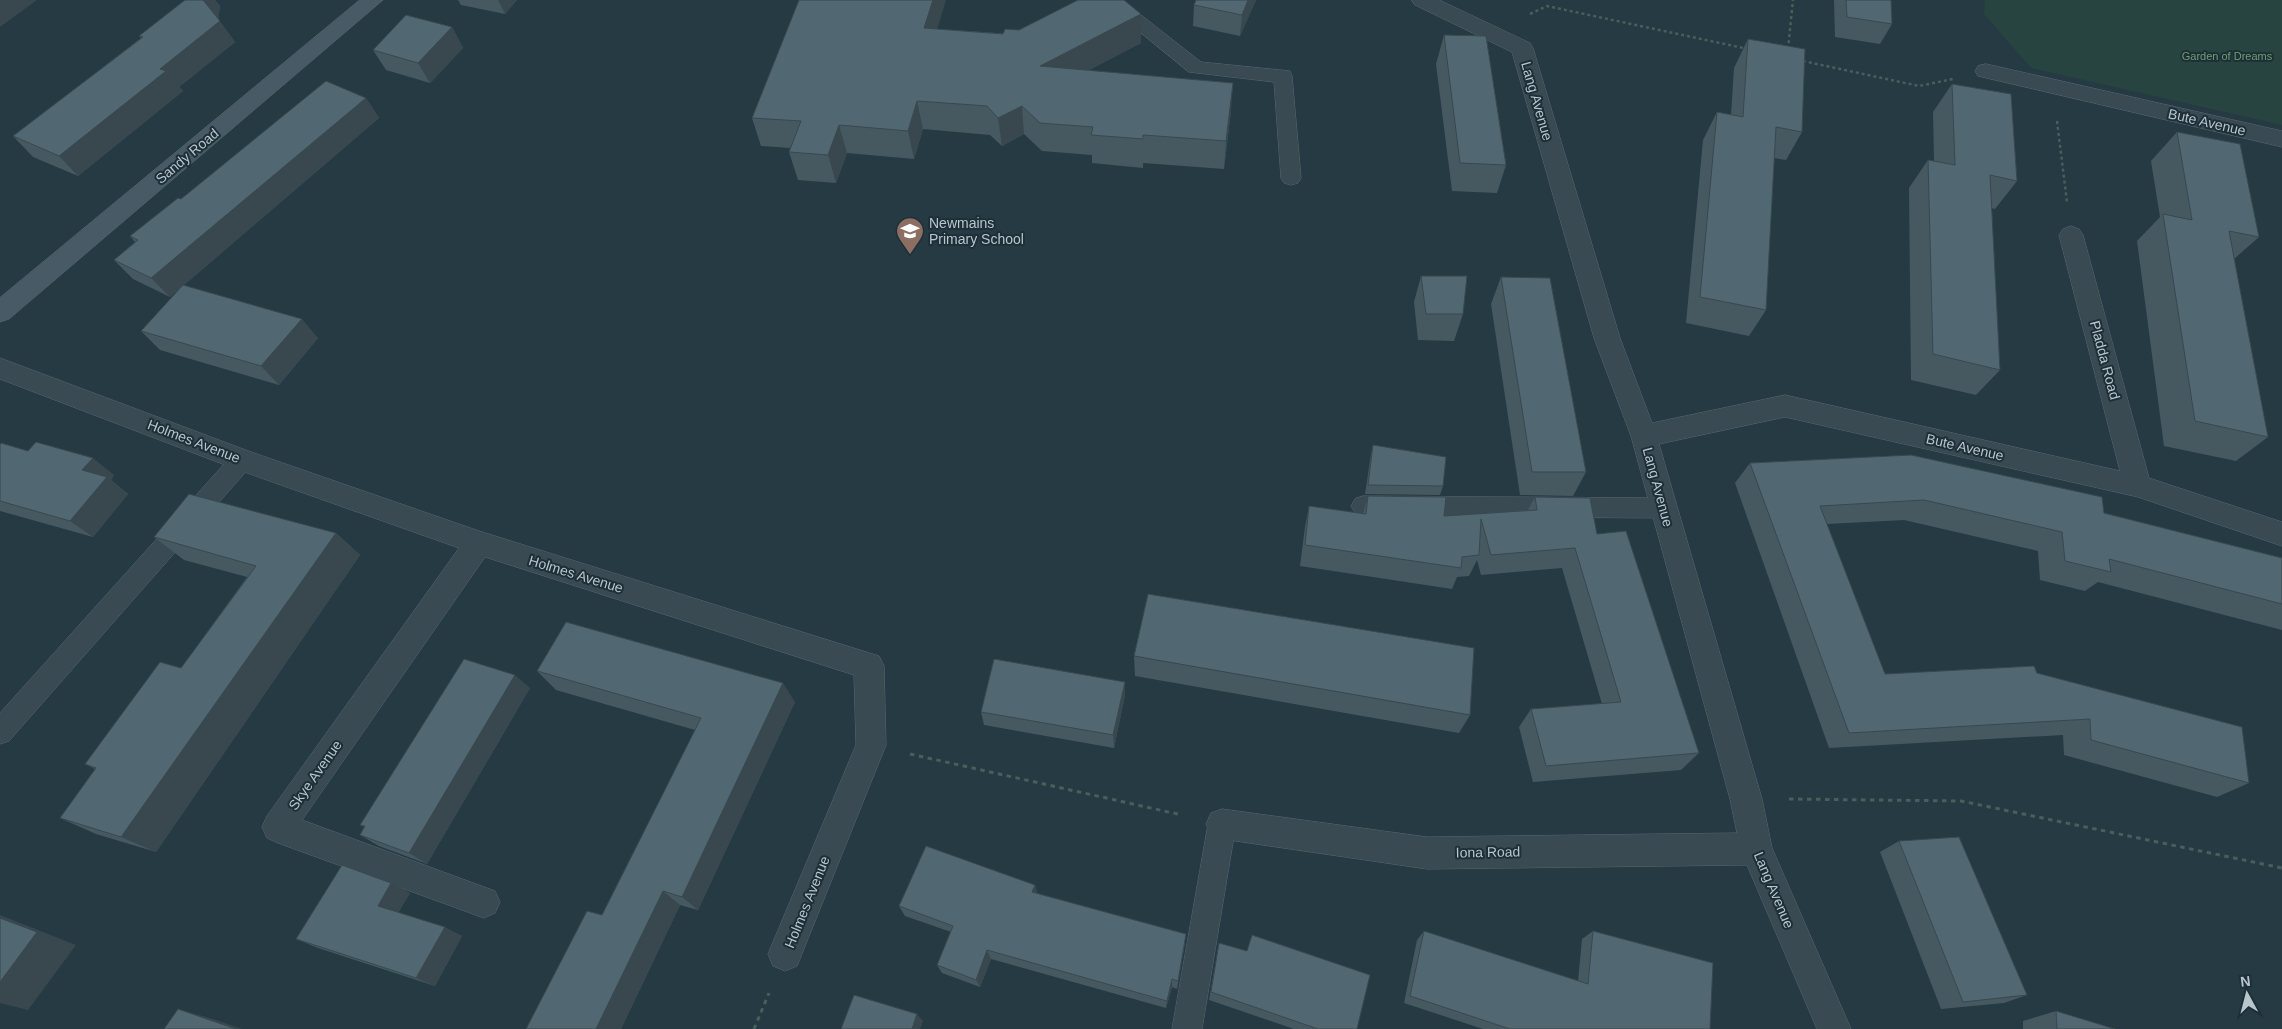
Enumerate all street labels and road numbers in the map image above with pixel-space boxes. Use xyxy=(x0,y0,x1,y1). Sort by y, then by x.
street label: Lang Avenue xyxy=(1518,60,1556,143)
street label: Bute Avenue xyxy=(2167,105,2248,139)
street label: Sandy Road xyxy=(152,125,222,187)
street label: Pladda Road xyxy=(2087,319,2123,401)
street label: Holmes Avenue xyxy=(145,416,243,466)
street label: Bute Avenue xyxy=(1925,430,2006,464)
street label: Lang Avenue xyxy=(1640,446,1676,529)
street label: Holmes Avenue xyxy=(527,552,625,596)
street label: Skye Avenue xyxy=(285,737,345,813)
street label: Iona Road xyxy=(1456,843,1520,861)
street label: Lang Avenue xyxy=(1751,849,1797,931)
street label: Holmes Avenue xyxy=(781,853,833,950)

